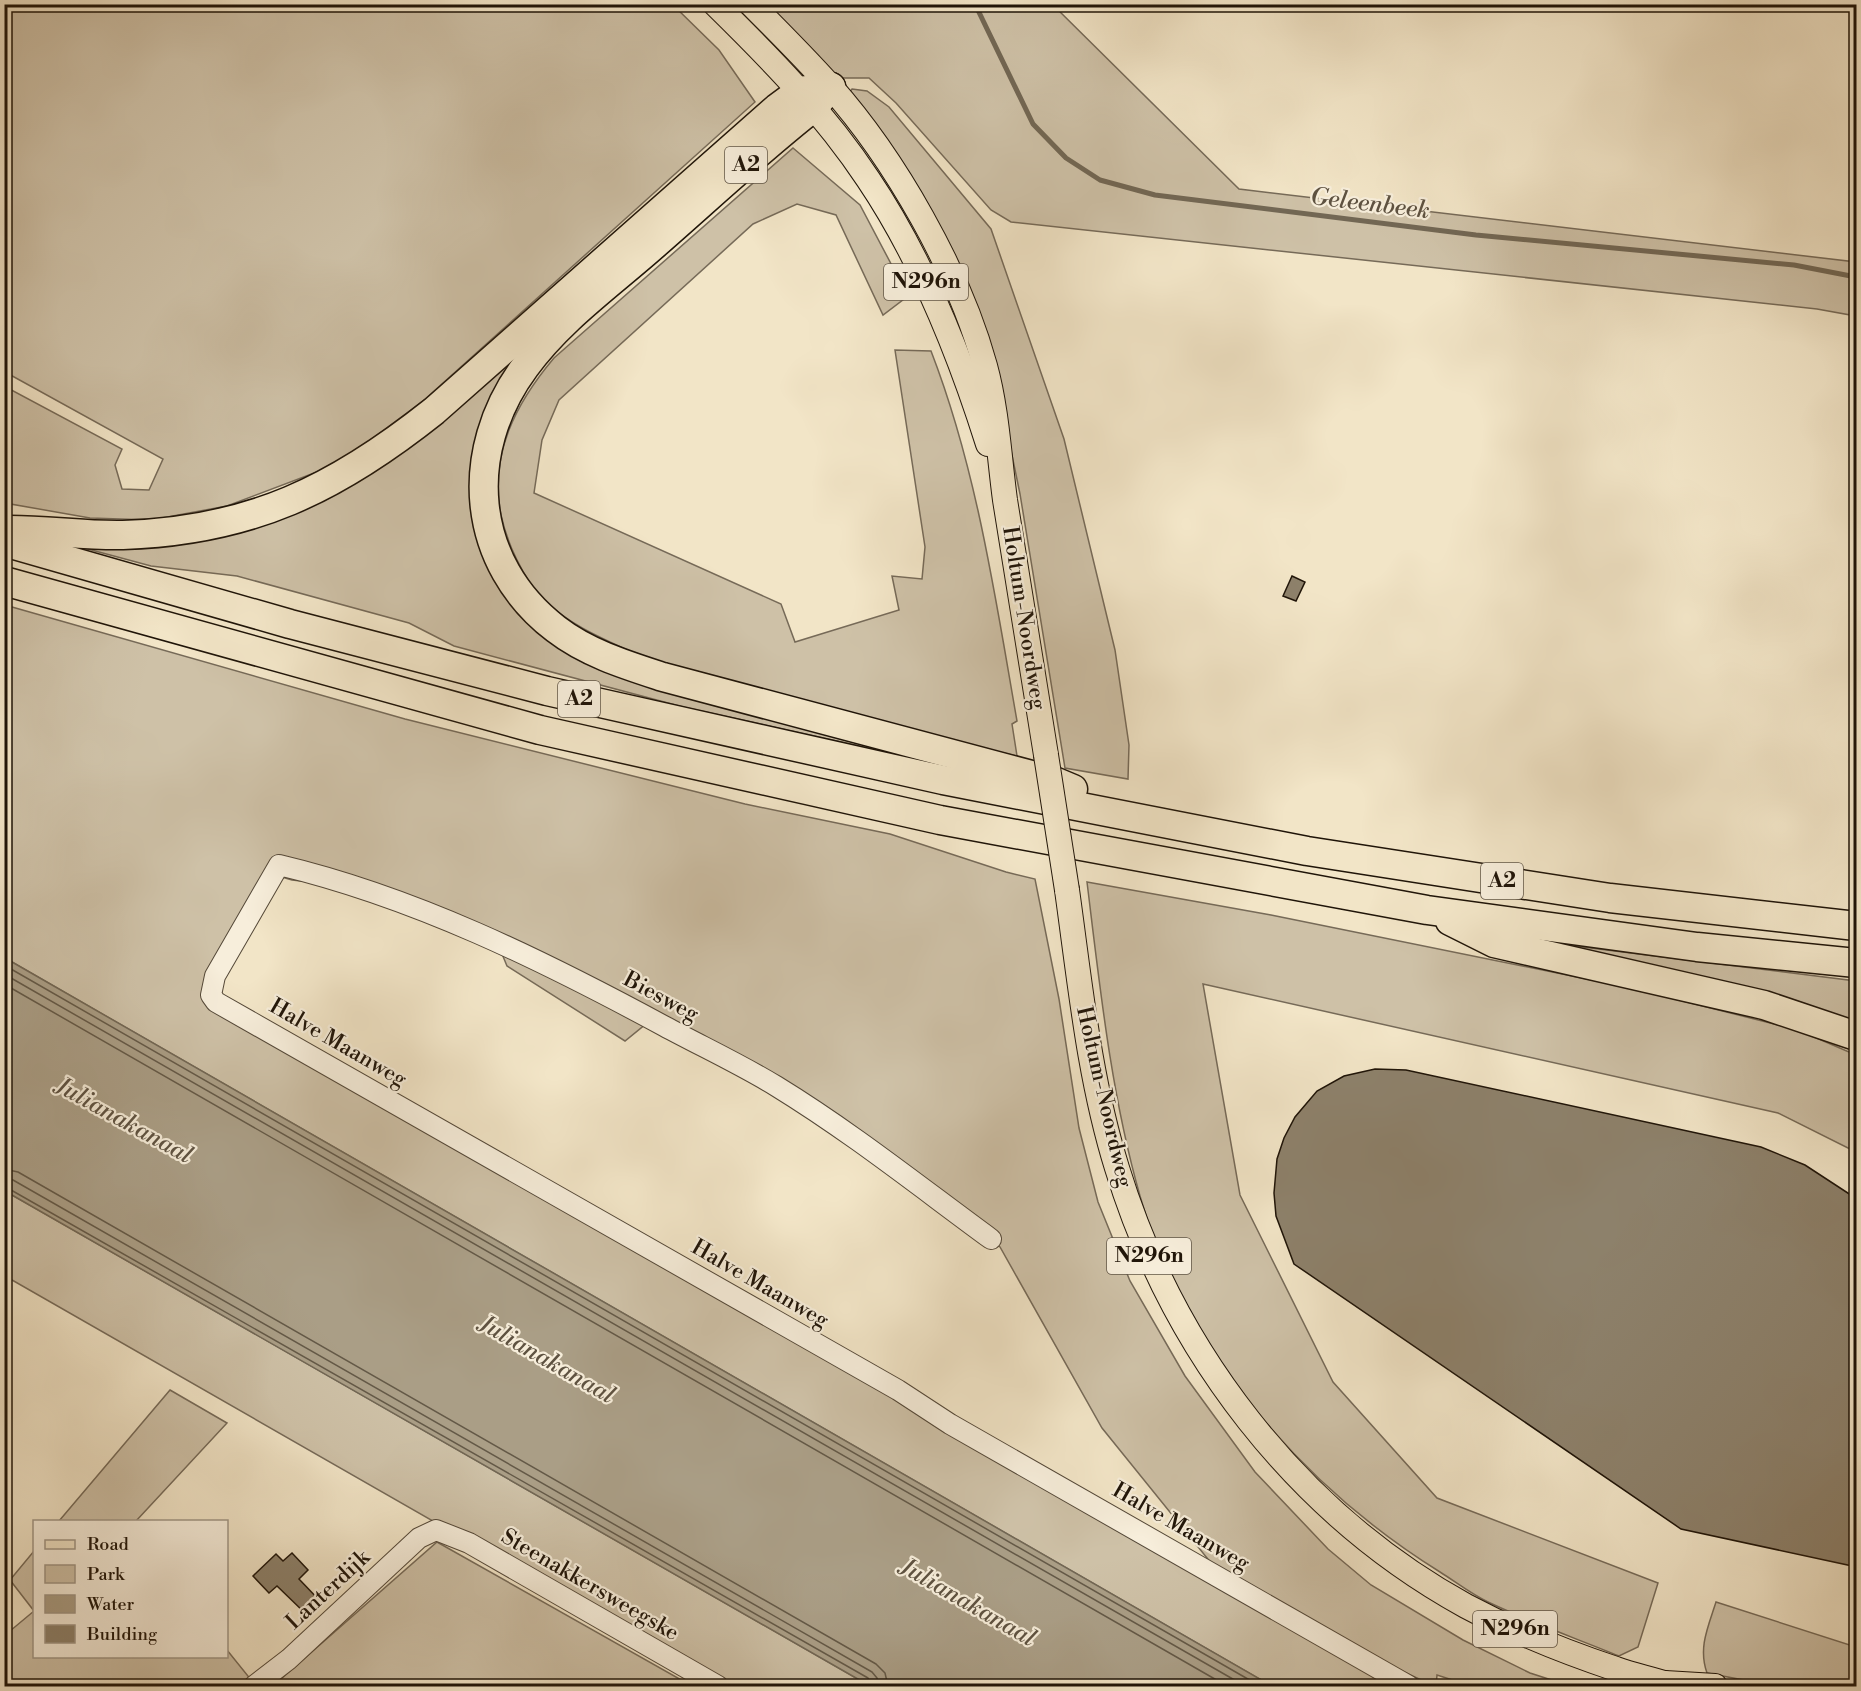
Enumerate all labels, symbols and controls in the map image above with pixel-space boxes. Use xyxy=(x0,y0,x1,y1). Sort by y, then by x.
road number: A2 xyxy=(725,147,767,183)
water label: Geleenbeek xyxy=(1309,182,1431,226)
road number: N296n xyxy=(884,264,968,300)
street label: Holtum-Noordweg xyxy=(996,524,1052,712)
road number: A2 xyxy=(558,681,600,717)
road number: A2 xyxy=(1481,863,1523,899)
street label: Biesweg xyxy=(618,965,704,1028)
street label: Halve Maanweg xyxy=(265,993,412,1093)
street label: Holtum-Noordweg xyxy=(1070,1004,1138,1191)
water label: Julianakanaal xyxy=(48,1070,198,1171)
street label: Halve Maanweg xyxy=(687,1234,834,1334)
road number: N296n xyxy=(1107,1238,1191,1274)
water label: Julianakanaal xyxy=(471,1308,620,1411)
street label: Halve Maanweg xyxy=(1108,1477,1255,1577)
legend xyxy=(33,1520,228,1658)
street label: Steenakkersweegske xyxy=(496,1523,684,1647)
text: Road xyxy=(87,1533,130,1556)
street label: Lanterdijk xyxy=(280,1543,377,1636)
water label: Julianakanaal xyxy=(892,1551,1041,1654)
text: Park xyxy=(87,1563,126,1586)
text: Water xyxy=(86,1593,135,1616)
road number: N296n xyxy=(1473,1611,1557,1647)
text: Building xyxy=(86,1623,158,1646)

